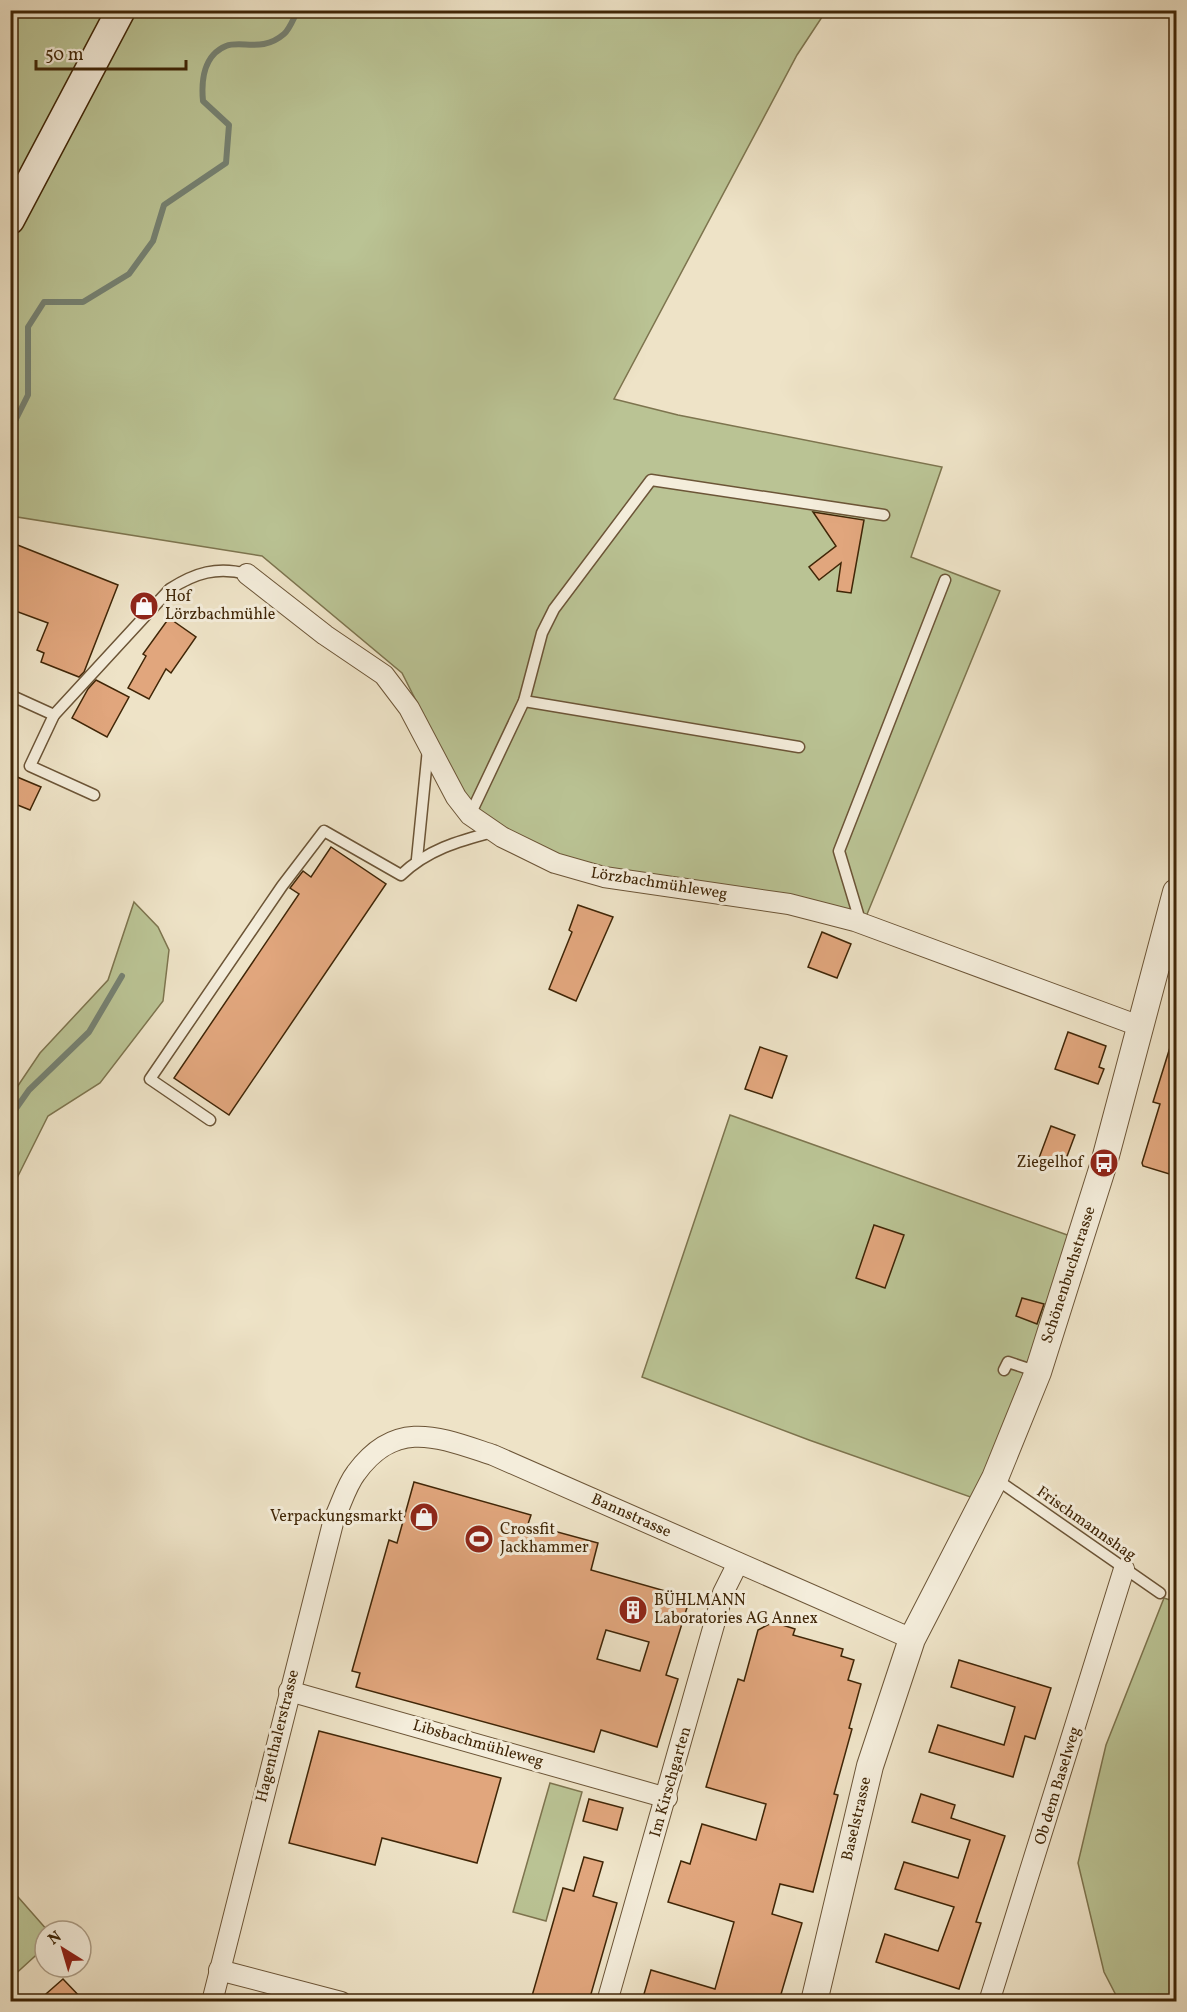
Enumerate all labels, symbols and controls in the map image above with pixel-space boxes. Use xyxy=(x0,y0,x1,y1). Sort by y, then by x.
scale bar xyxy=(36,33,186,71)
text: 50 m xyxy=(45,43,84,68)
place label: Hof Lörzbachmühle xyxy=(165,586,275,626)
shop icon: Hof Lörzbachmühle xyxy=(128,590,160,622)
street label: Lörzbachmühleweg xyxy=(589,862,729,906)
bus stop icon: Ziegelhof xyxy=(1088,1147,1120,1179)
place label: Ziegelhof xyxy=(1016,1152,1085,1174)
street label: Schönenbuchstrasse xyxy=(1036,1204,1102,1346)
street label: Frischmannshag xyxy=(1032,1481,1140,1567)
street label: Bannstrasse xyxy=(587,1489,675,1543)
shop icon: Verpackungsmarkt xyxy=(408,1501,440,1533)
place label: Verpackungsmarkt xyxy=(270,1506,403,1528)
place label: Crossfit Jackhammer xyxy=(500,1519,589,1559)
sports icon: Crossfit Jackhammer xyxy=(463,1523,495,1555)
place label: BÜHLMANN Laboratories AG Annex xyxy=(654,1590,818,1630)
building icon: BÜHLMANN Laboratories AG Annex xyxy=(617,1594,649,1626)
street label: Hagenthalerstrasse xyxy=(251,1667,305,1805)
street label: Libsbachmühleweg xyxy=(410,1715,546,1773)
street label: Im Kirschgarten xyxy=(645,1724,697,1840)
street label: Ob dem Baselweg xyxy=(1030,1724,1086,1848)
street label: Baselstrasse xyxy=(837,1775,877,1863)
north arrow xyxy=(33,1919,93,1979)
text: N xyxy=(44,1926,67,1951)

